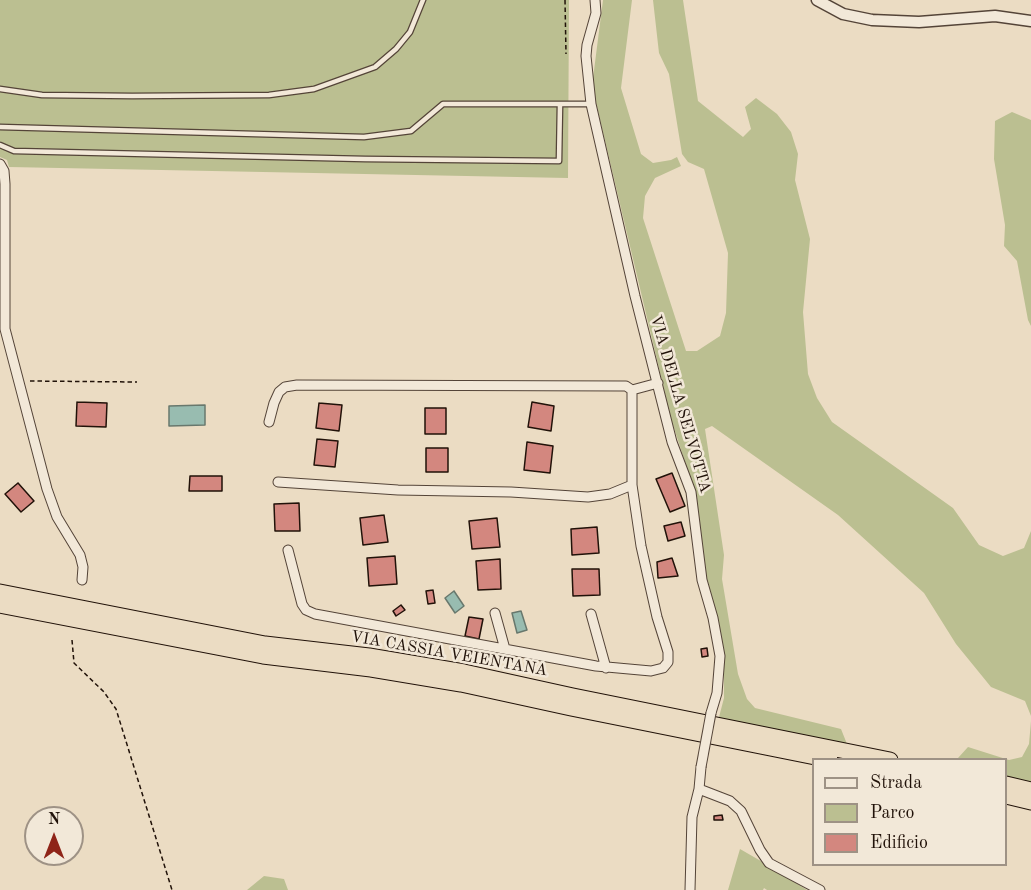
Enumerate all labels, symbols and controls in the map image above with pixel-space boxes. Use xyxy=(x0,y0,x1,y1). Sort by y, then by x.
street label: VIA DELLA SELVOTTA xyxy=(645,313,715,495)
street label: VIA CASSIA VEIENTANA xyxy=(349,627,549,681)
legend xyxy=(812,758,1007,866)
text: Strada xyxy=(870,774,922,792)
text: Parco xyxy=(870,804,915,822)
north arrow xyxy=(24,806,84,866)
text: N xyxy=(48,812,60,828)
text: Edificio xyxy=(870,834,928,852)

